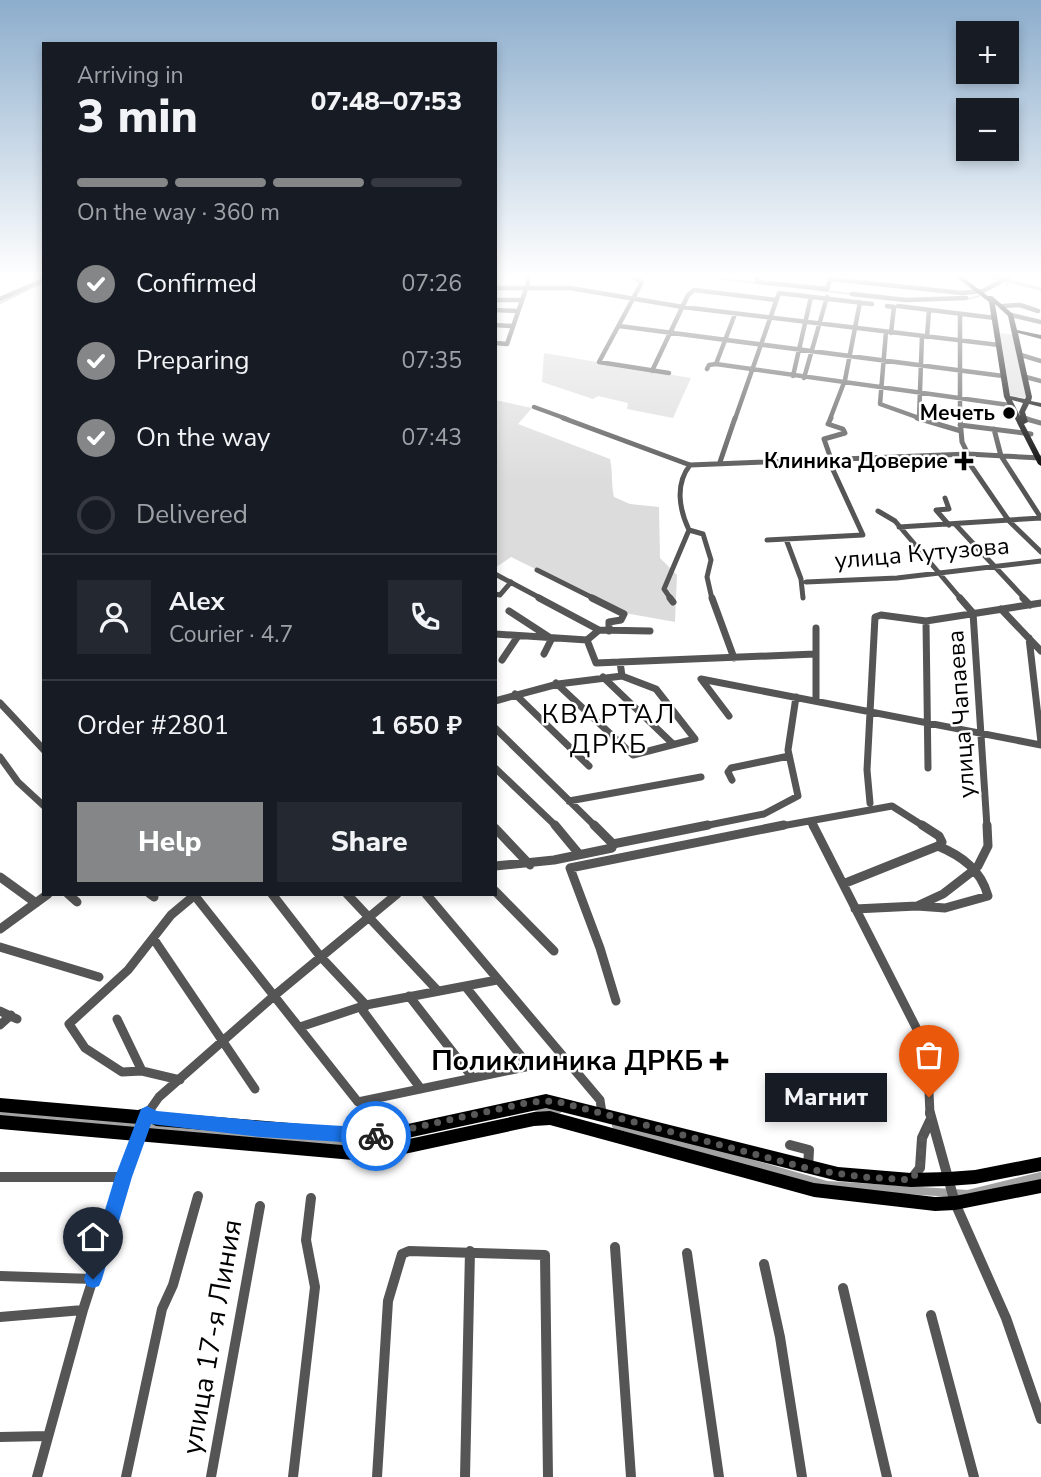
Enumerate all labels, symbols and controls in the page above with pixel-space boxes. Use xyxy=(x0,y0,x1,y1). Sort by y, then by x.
map controls xyxy=(956,21,1019,161)
button: + xyxy=(956,21,1019,84)
text: Arriving in xyxy=(77,60,184,91)
text: 07:48–07:53 xyxy=(311,84,462,119)
text: 3 min xyxy=(77,85,198,148)
button: − xyxy=(956,98,1019,161)
text: On the way · 360 m xyxy=(77,197,280,228)
icon: check xyxy=(77,265,115,303)
text: Confirmed xyxy=(136,266,257,301)
text: 07:26 xyxy=(402,268,462,299)
icon: check xyxy=(77,342,115,380)
text: Preparing xyxy=(136,343,249,378)
text: 07:35 xyxy=(402,345,462,376)
place label: Мечеть xyxy=(920,399,995,427)
marker: Мечеть xyxy=(1001,405,1017,421)
icon: check xyxy=(77,419,115,457)
text: On the way xyxy=(136,420,270,455)
text: 07:43 xyxy=(402,422,462,453)
place label: Клиника Доверие xyxy=(764,447,948,475)
marker: Клиника Доверие xyxy=(954,451,974,471)
text: Delivered xyxy=(136,497,248,532)
street label: улица Кутузова xyxy=(833,529,1011,577)
button: person xyxy=(77,580,151,654)
button: phone xyxy=(388,580,462,654)
text: Alex xyxy=(169,584,225,619)
text: Courier · 4.7 xyxy=(169,619,293,650)
street label: улица Чапаева xyxy=(939,629,983,799)
district label: КВАРТАЛ ДРКБ xyxy=(542,697,676,762)
text: Order #2801 xyxy=(77,708,229,743)
text: 1 650 ₽ xyxy=(370,708,462,743)
button: Help xyxy=(77,802,263,882)
button: Share xyxy=(277,802,462,882)
pin xyxy=(899,1025,959,1097)
icon: bag xyxy=(910,1036,948,1074)
place label: Поликлиника ДРКБ xyxy=(431,1042,703,1080)
marker: Поликлиника ДРКБ xyxy=(709,1051,729,1071)
callout: Магнит xyxy=(764,1072,887,1122)
text: Магнит xyxy=(784,1082,868,1113)
courier xyxy=(341,1101,411,1171)
icon: bike xyxy=(357,1117,395,1155)
pin xyxy=(63,1207,123,1279)
street label: улица 17-я Линия xyxy=(173,1216,251,1458)
icon: home xyxy=(74,1218,112,1256)

